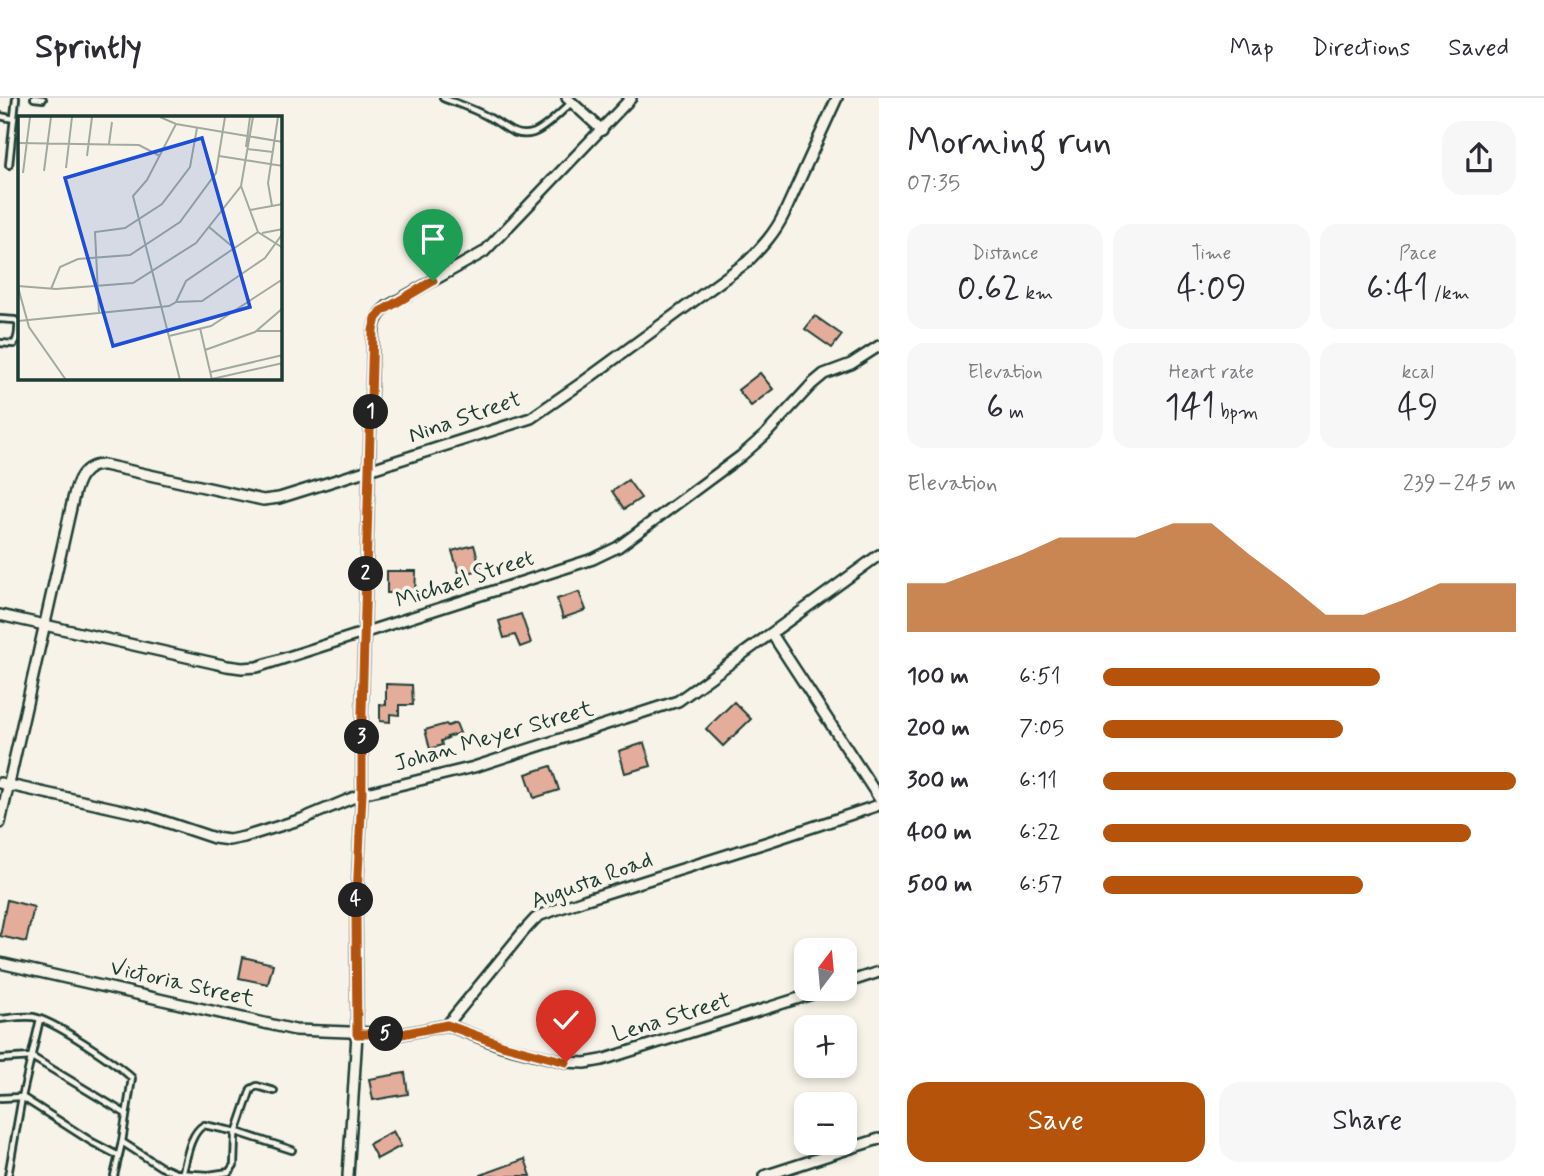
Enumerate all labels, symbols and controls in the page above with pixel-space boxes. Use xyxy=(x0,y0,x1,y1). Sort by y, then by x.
text: Sprintly xyxy=(35,26,142,70)
text: Map xyxy=(1230,33,1274,64)
text: Directions xyxy=(1312,33,1410,64)
text: Saved xyxy=(1448,33,1509,64)
inset map xyxy=(18,116,282,380)
text: Morning run xyxy=(907,118,1112,167)
button: share xyxy=(1442,121,1516,195)
text: 07:35 xyxy=(907,169,960,199)
pin xyxy=(403,209,463,281)
icon: arrive xyxy=(414,220,452,258)
text: Distance xyxy=(972,241,1039,266)
text: Time xyxy=(1192,241,1231,266)
text: Pace xyxy=(1399,241,1437,266)
text: 0.62 xyxy=(957,266,1020,312)
text: 4:09 xyxy=(1176,266,1247,312)
text: 6:41 xyxy=(1366,266,1429,312)
text: km xyxy=(1020,281,1053,306)
text: /km xyxy=(1429,281,1470,306)
text: Elevation xyxy=(968,360,1043,385)
text: Heart rate xyxy=(1169,360,1254,385)
text: kcal xyxy=(1402,360,1434,385)
street label: Nina Street xyxy=(405,385,525,451)
text: 6 xyxy=(986,385,1004,431)
text: 141 xyxy=(1165,385,1215,431)
text: 49 xyxy=(1397,385,1438,431)
pin: 1 xyxy=(354,394,388,430)
text: 1 xyxy=(366,399,375,424)
text: m xyxy=(1004,400,1024,425)
text: bpm xyxy=(1215,400,1258,425)
text: Elevation xyxy=(907,469,998,499)
text: 239–245 m xyxy=(1403,469,1516,499)
street label: Michael Street xyxy=(392,543,538,617)
pin: 2 xyxy=(348,556,384,592)
text: 2 xyxy=(361,561,370,586)
text: 100 m xyxy=(907,662,969,692)
text: 6:51 xyxy=(1019,662,1061,692)
street label: Johan Meyer Street xyxy=(391,694,597,780)
text: 200 m xyxy=(907,714,970,744)
text: 7:05 xyxy=(1019,714,1064,744)
pin: 3 xyxy=(344,720,380,754)
text: 3 xyxy=(357,724,366,749)
text: 300 m xyxy=(907,766,969,796)
text: 6:11 xyxy=(1019,766,1057,796)
text: 400 m xyxy=(907,818,972,848)
text: 6:22 xyxy=(1019,818,1060,848)
street label: Augusta Road xyxy=(527,845,657,917)
text: 500 m xyxy=(907,870,972,900)
text: 6:57 xyxy=(1019,870,1062,900)
pin: 4 xyxy=(338,882,374,918)
text: 4 xyxy=(350,887,361,912)
north arrow xyxy=(794,938,858,1001)
map controls xyxy=(794,938,857,1155)
street label: Victoria Street xyxy=(107,953,258,1015)
street label: Lena Street xyxy=(609,986,735,1050)
pin xyxy=(536,990,596,1062)
icon: check xyxy=(547,1001,585,1039)
button: + xyxy=(794,1015,857,1078)
pin: 5 xyxy=(368,1016,404,1052)
text: 5 xyxy=(380,1021,391,1046)
button: Save xyxy=(907,1082,1205,1162)
button: Share xyxy=(1219,1082,1516,1162)
button: − xyxy=(794,1092,857,1155)

